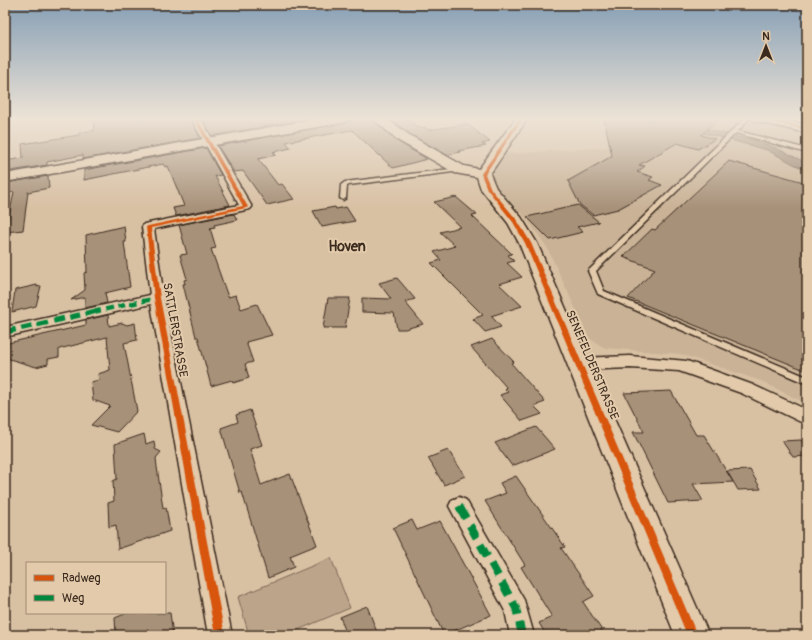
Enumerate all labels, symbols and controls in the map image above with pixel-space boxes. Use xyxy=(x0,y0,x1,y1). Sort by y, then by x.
north arrow xyxy=(746,26,786,66)
text: N xyxy=(762,30,770,43)
district label: Hoven xyxy=(328,238,366,255)
street label: SATTLERSTRASSE xyxy=(159,282,191,378)
street label: SENEFELDERSTRASSE xyxy=(562,308,622,422)
legend xyxy=(26,562,166,614)
text: Radweg xyxy=(62,571,100,586)
text: Weg xyxy=(62,591,84,606)

